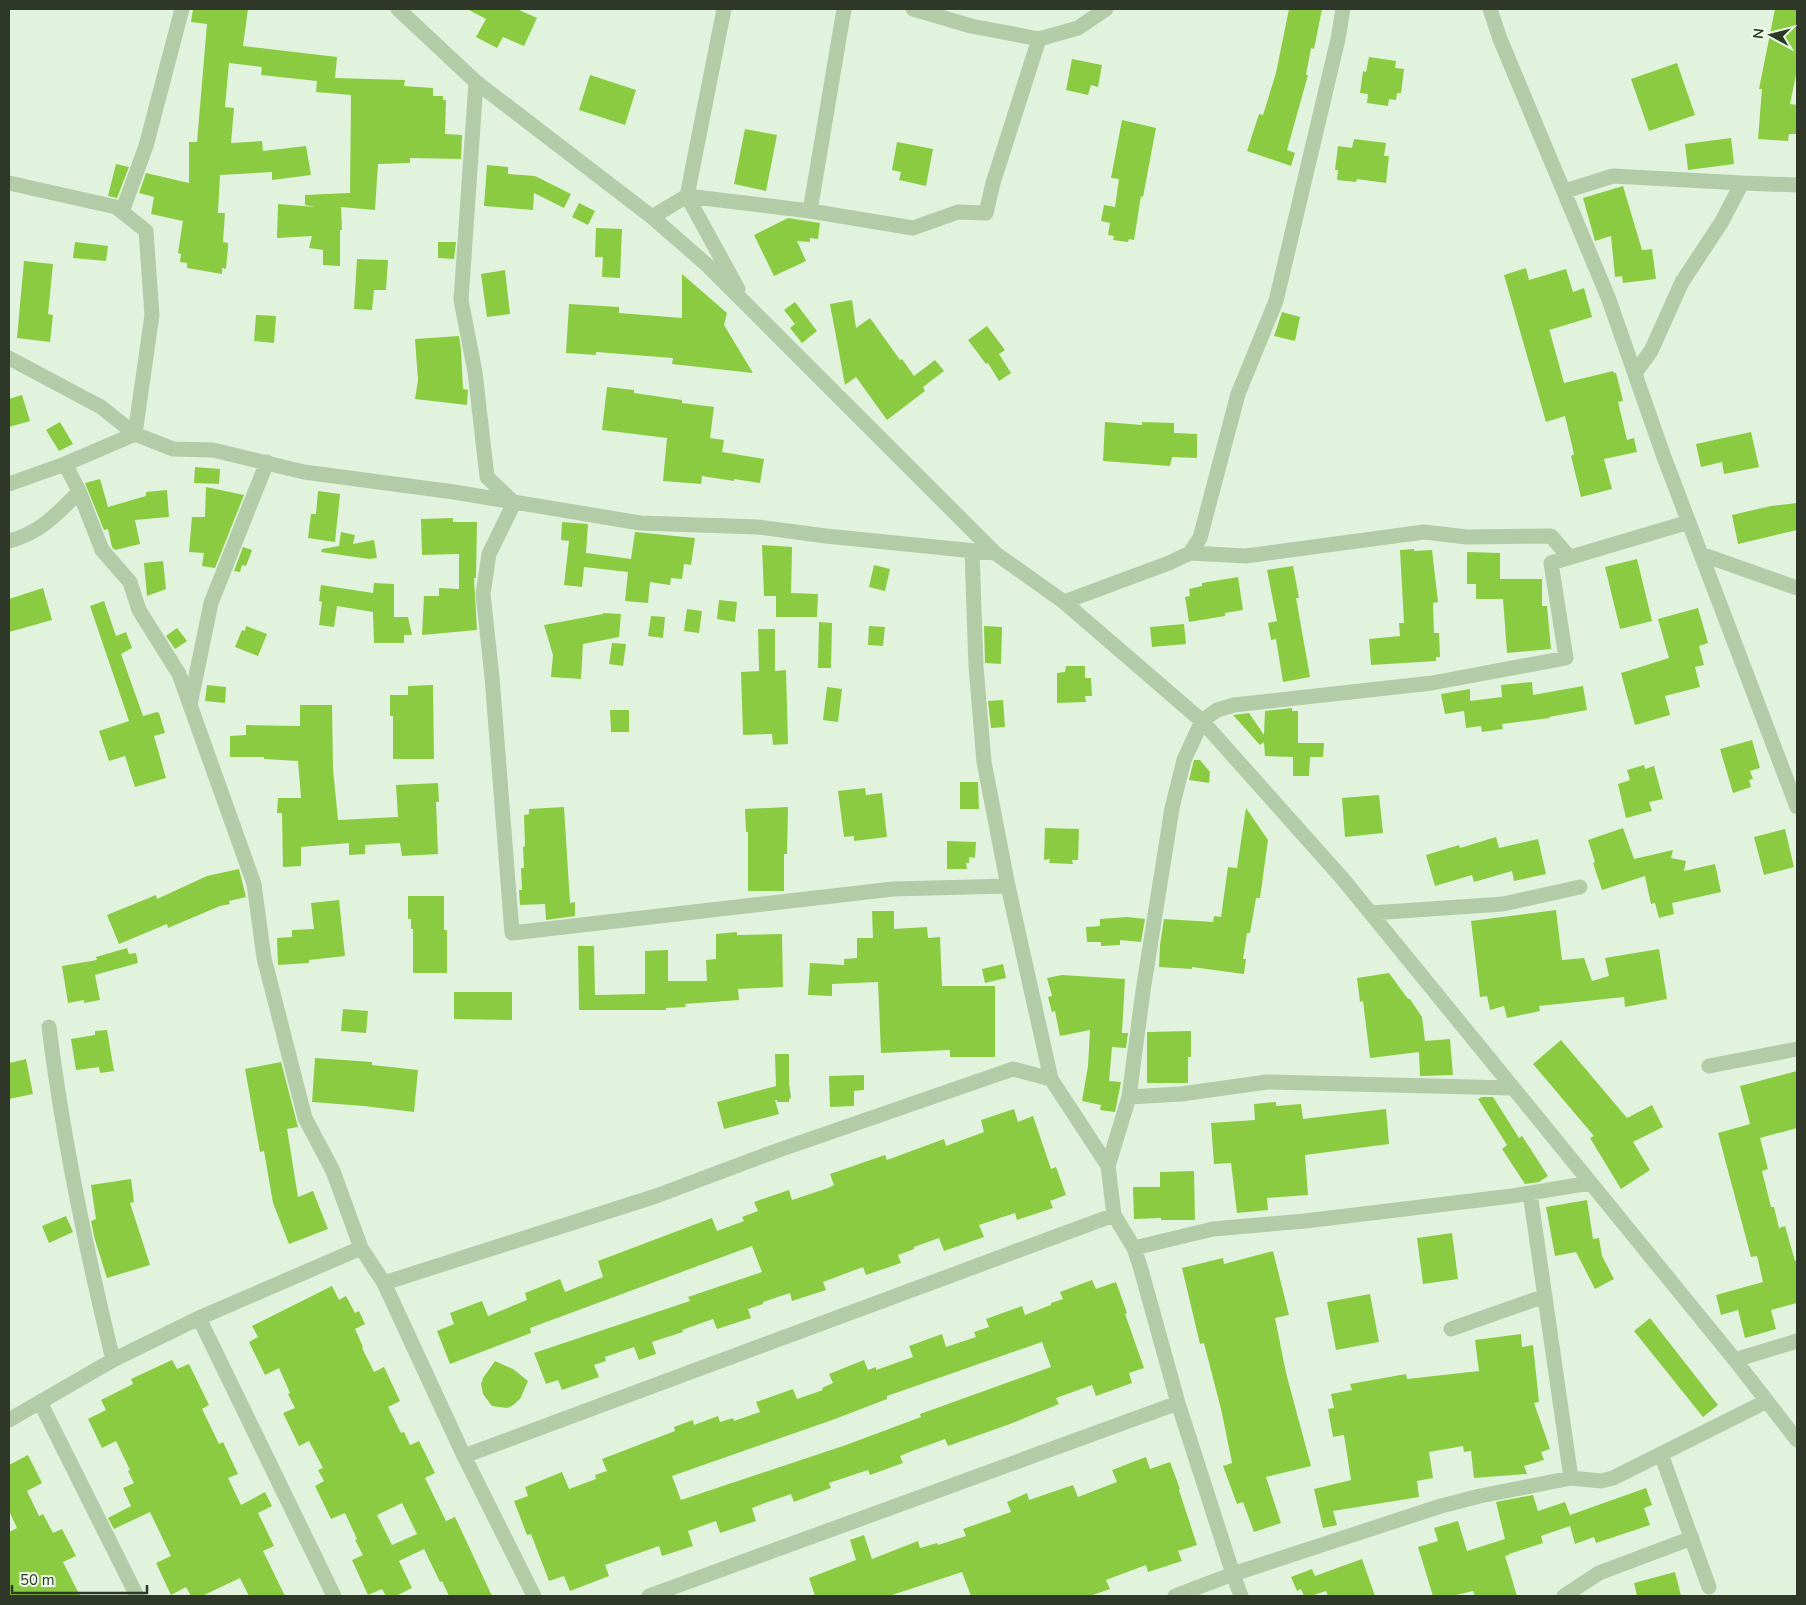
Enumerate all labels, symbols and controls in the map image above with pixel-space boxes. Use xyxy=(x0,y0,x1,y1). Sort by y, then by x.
north arrow xyxy=(1746,10,1796,60)
text: N xyxy=(1749,27,1769,40)
scale bar xyxy=(12,1562,148,1594)
text: 50 m xyxy=(20,1570,55,1590)

